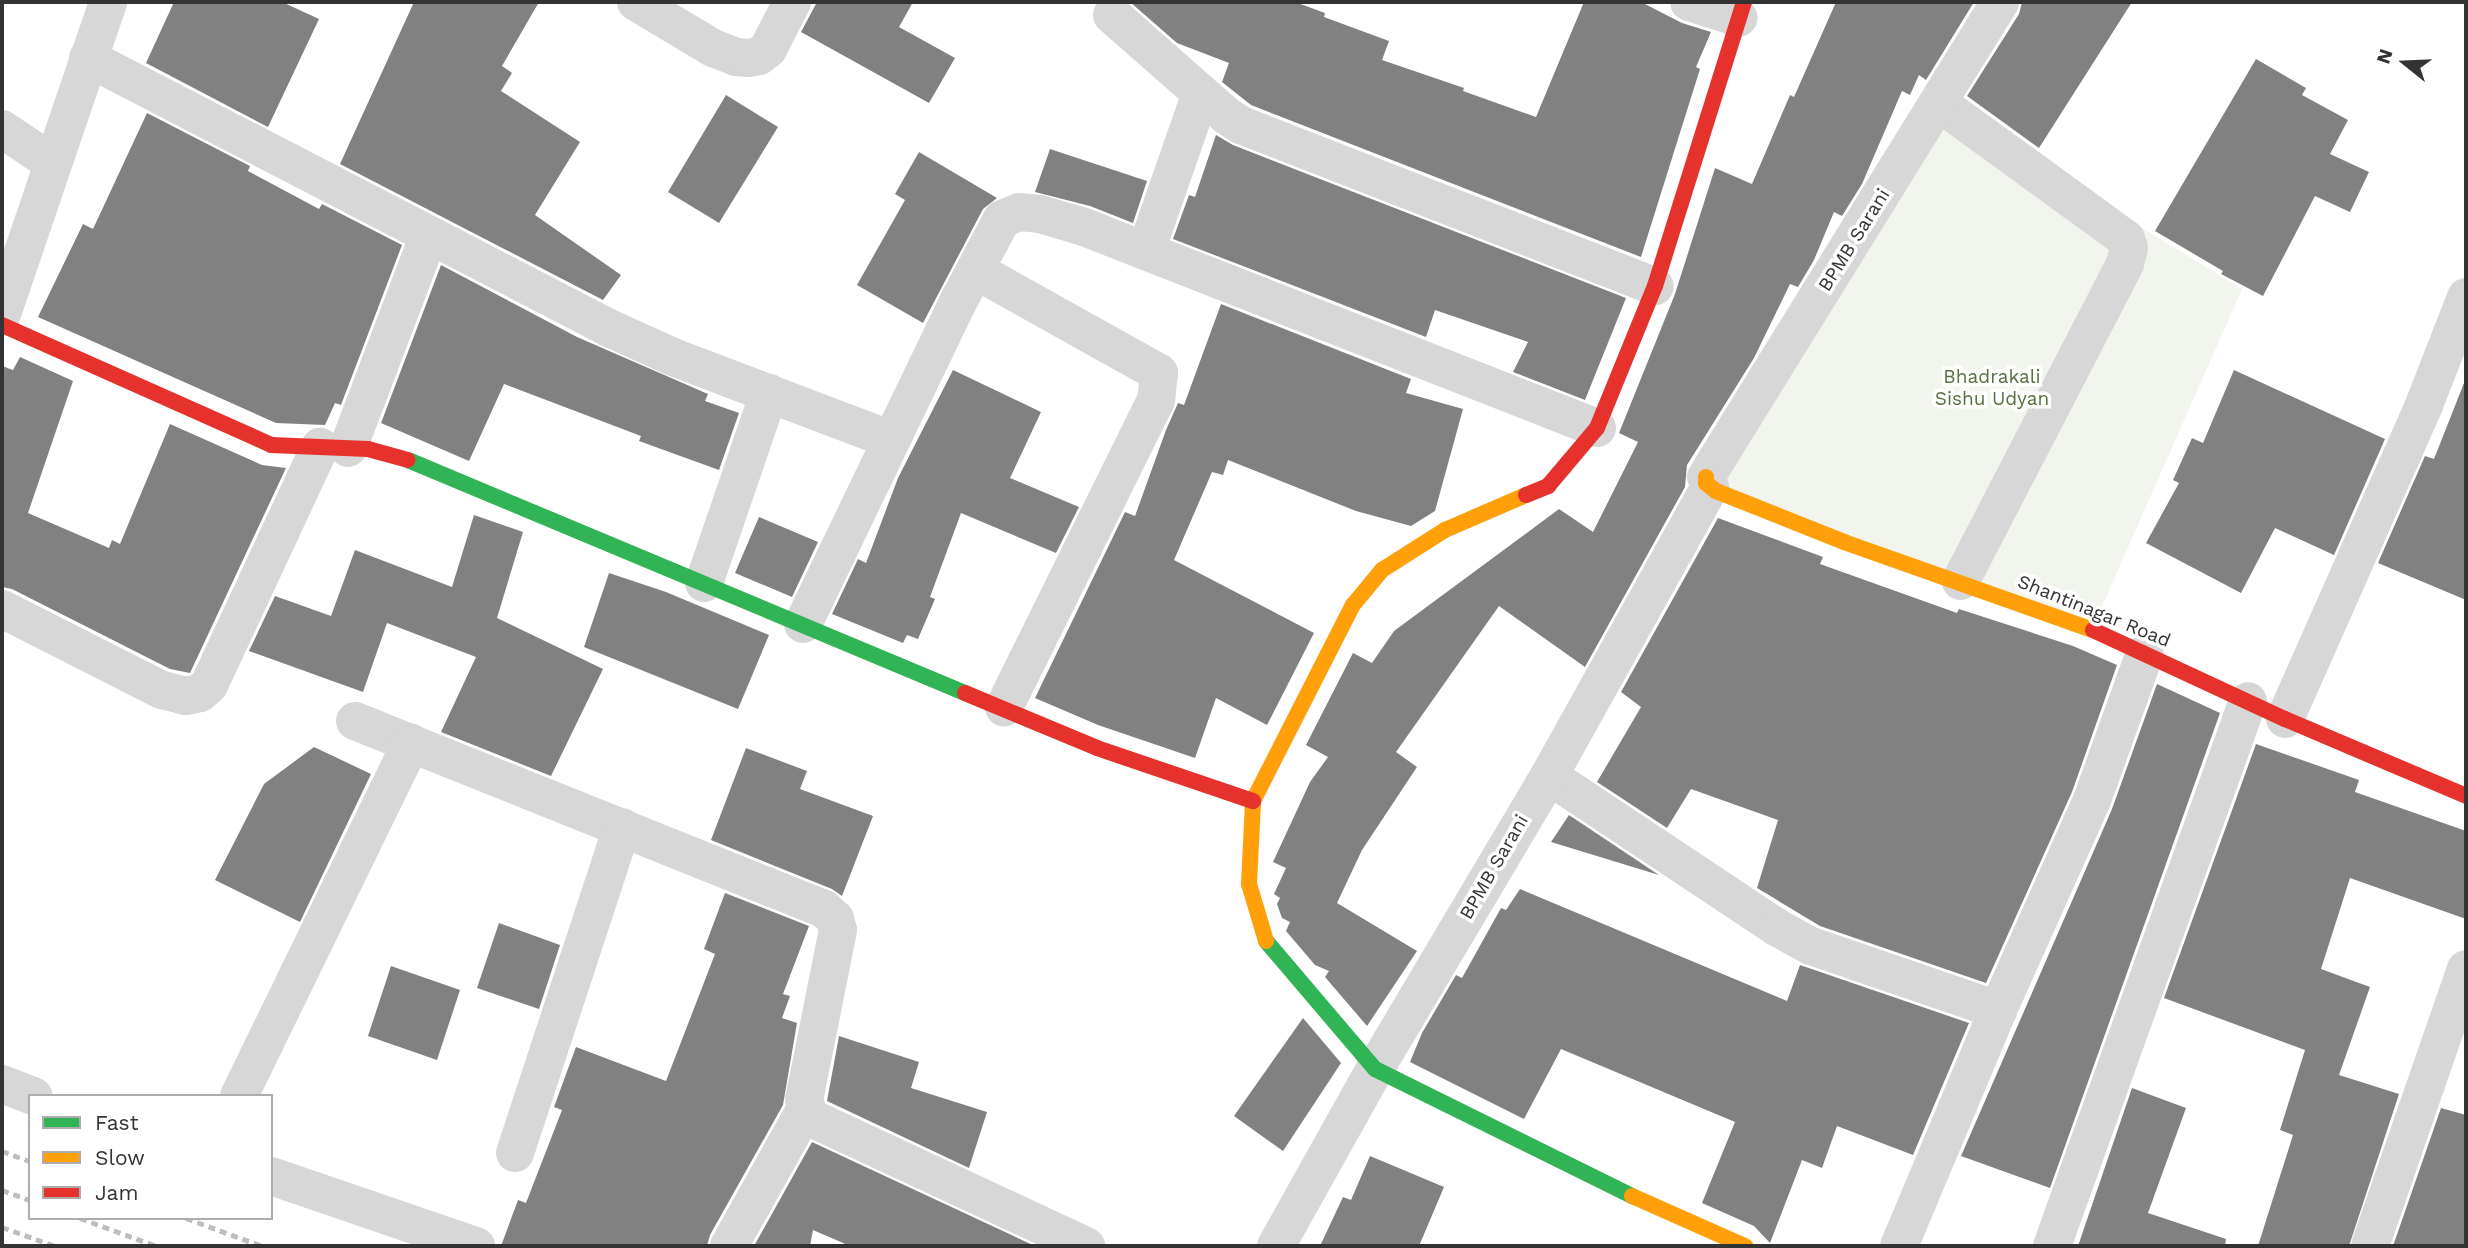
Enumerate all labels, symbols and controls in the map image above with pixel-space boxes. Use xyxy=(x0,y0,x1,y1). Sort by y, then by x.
north arrow xyxy=(2370,28,2440,98)
text: N xyxy=(2371,46,2398,67)
street label: BPMB Sarani xyxy=(1813,184,1895,296)
park label: Bhadrakali Sishu Udyan xyxy=(1935,366,2049,410)
street label: Shantinagar Road xyxy=(2014,570,2174,652)
street label: BPMB Sarani xyxy=(1455,811,1533,923)
legend xyxy=(28,1094,273,1220)
text: Fast xyxy=(95,1110,139,1135)
text: Slow xyxy=(95,1145,145,1170)
text: Jam xyxy=(95,1180,138,1205)

